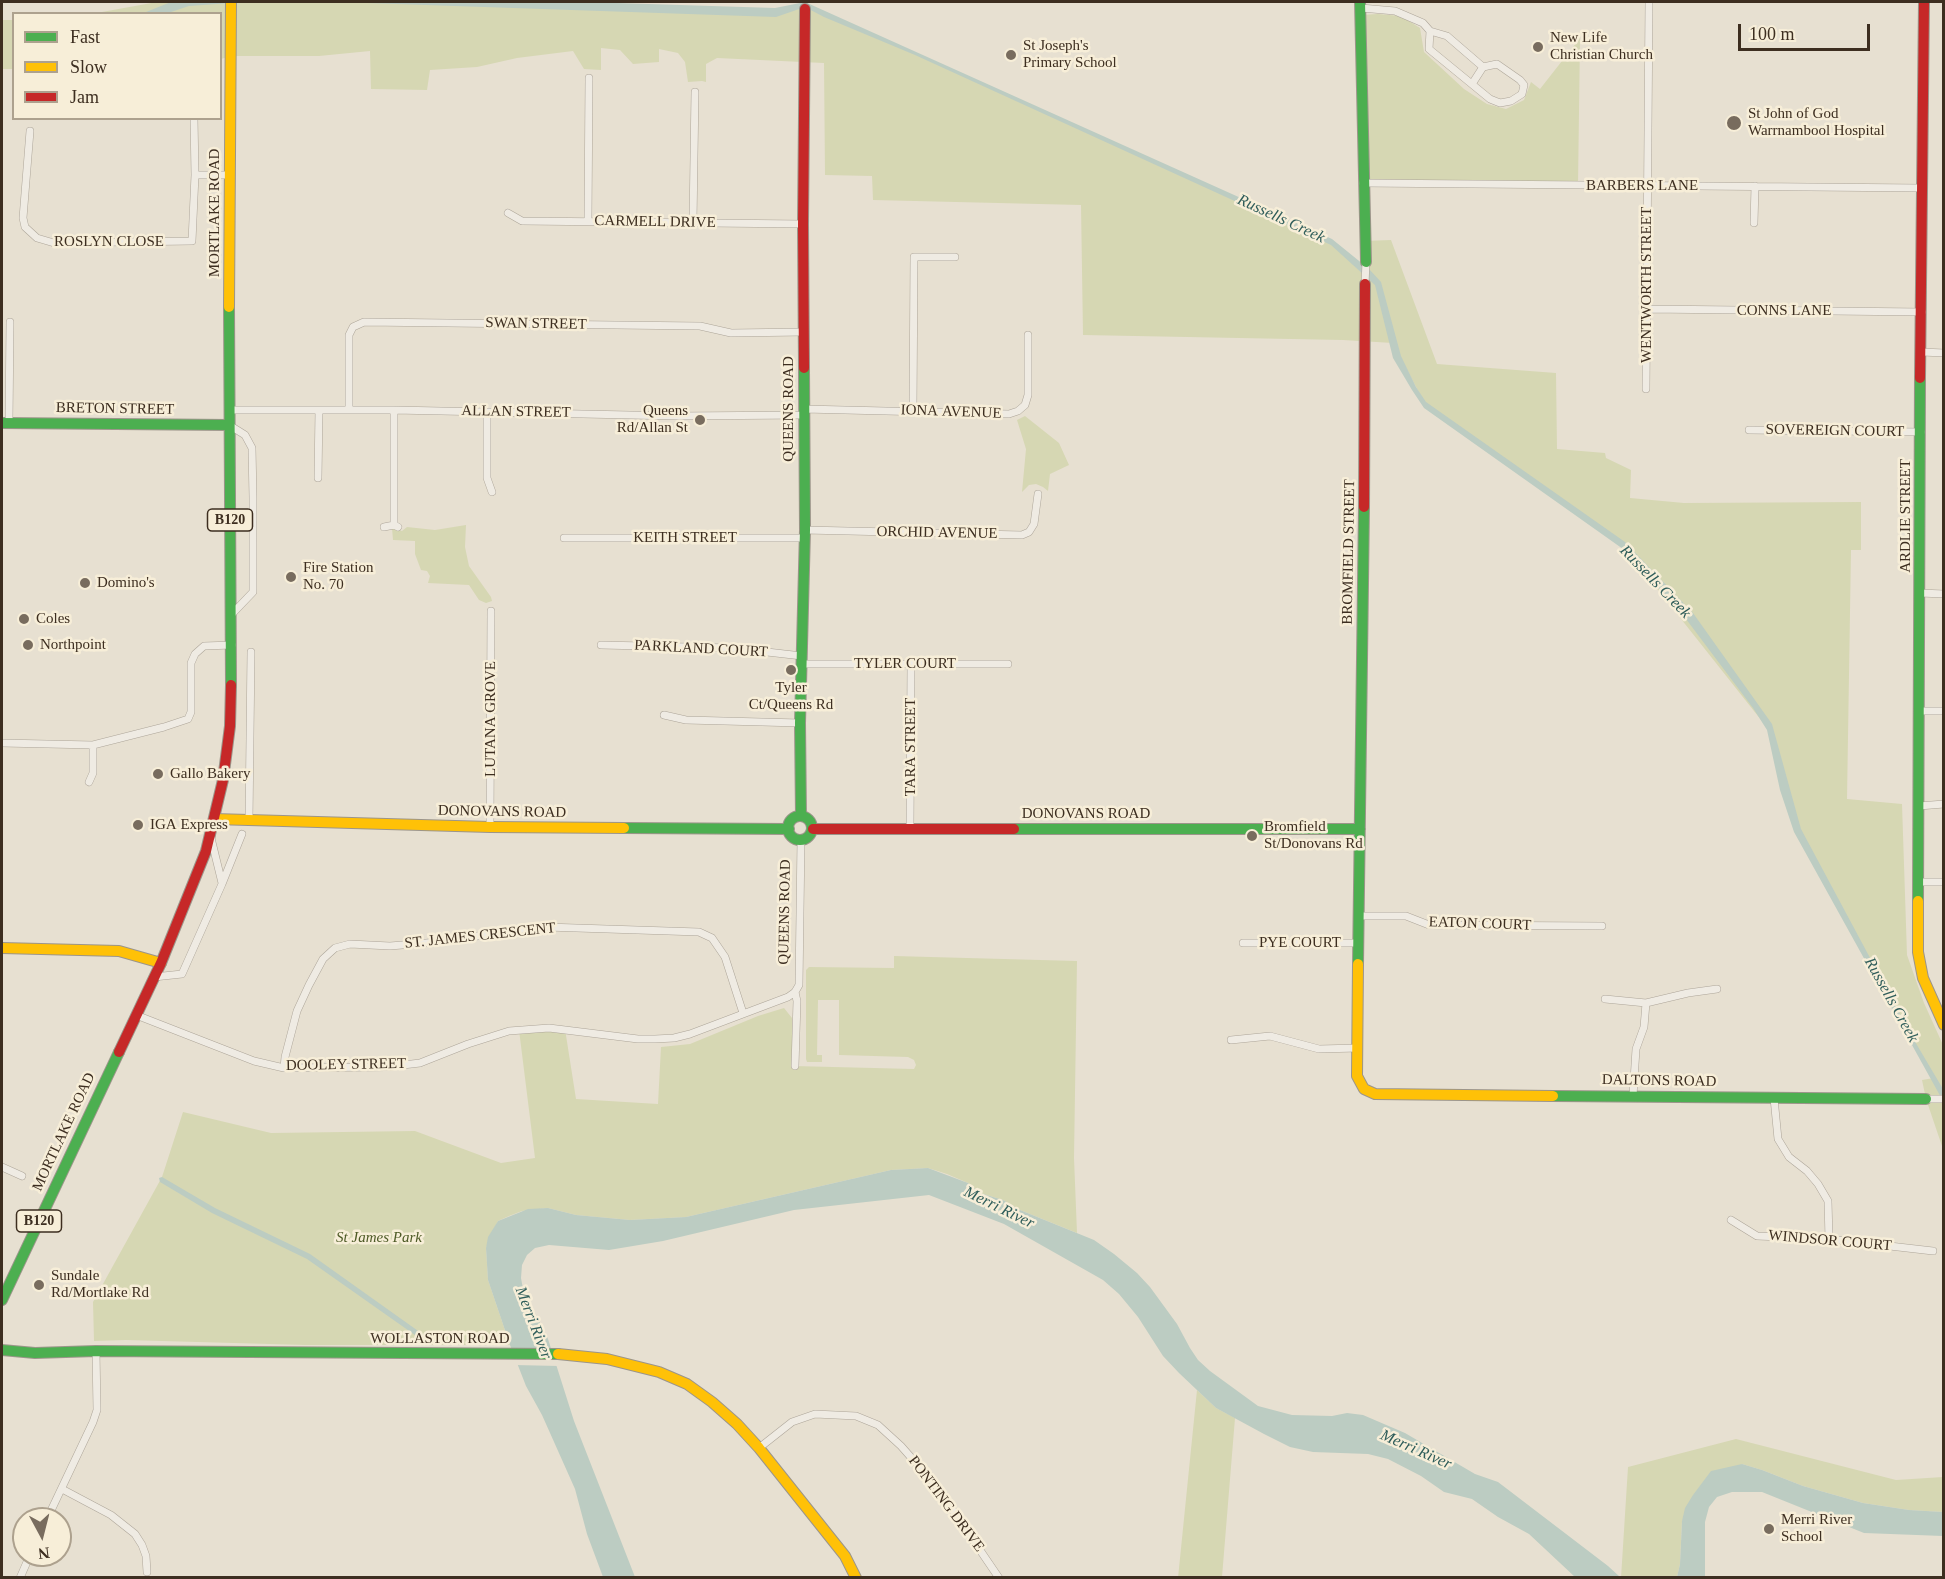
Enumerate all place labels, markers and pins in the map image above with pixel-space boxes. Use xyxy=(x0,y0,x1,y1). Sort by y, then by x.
place label: New Life Christian Church xyxy=(1550,29,1653,64)
place label: St Joseph's Primary School xyxy=(1023,37,1117,72)
marker: New Life Christian Church xyxy=(1531,40,1545,54)
marker: St Joseph's Primary School xyxy=(1004,48,1018,62)
place label: St John of God Warrnambool Hospital xyxy=(1748,105,1885,140)
marker: St John of God Warrnambool Hospital xyxy=(1725,114,1743,132)
place label: Queens Rd/Allan St xyxy=(617,402,688,437)
marker: Queens Rd/Allan St xyxy=(693,413,707,427)
place label: Fire Station No. 70 xyxy=(303,559,373,594)
marker: Fire Station No. 70 xyxy=(284,570,298,584)
place label: Domino's xyxy=(97,574,155,592)
marker: Domino's xyxy=(78,576,92,590)
place label: Coles xyxy=(36,610,70,628)
marker: Coles xyxy=(17,612,31,626)
place label: Northpoint xyxy=(40,636,106,654)
marker: Northpoint xyxy=(21,638,35,652)
marker: Tyler Ct/Queens Rd xyxy=(784,663,798,677)
place label: Tyler Ct/Queens Rd xyxy=(749,679,833,714)
place label: Gallo Bakery xyxy=(170,765,250,783)
marker: Gallo Bakery xyxy=(151,767,165,781)
place label: IGA Express xyxy=(150,816,228,834)
marker: IGA Express xyxy=(131,818,145,832)
place label: Bromfield St/Donovans Rd xyxy=(1264,818,1363,853)
marker: Bromfield St/Donovans Rd xyxy=(1245,829,1259,843)
place label: Sundale Rd/Mortlake Rd xyxy=(51,1267,149,1302)
marker: Sundale Rd/Mortlake Rd xyxy=(32,1278,46,1292)
place label: Merri River School xyxy=(1781,1511,1852,1546)
marker: Merri River School xyxy=(1762,1522,1776,1536)

